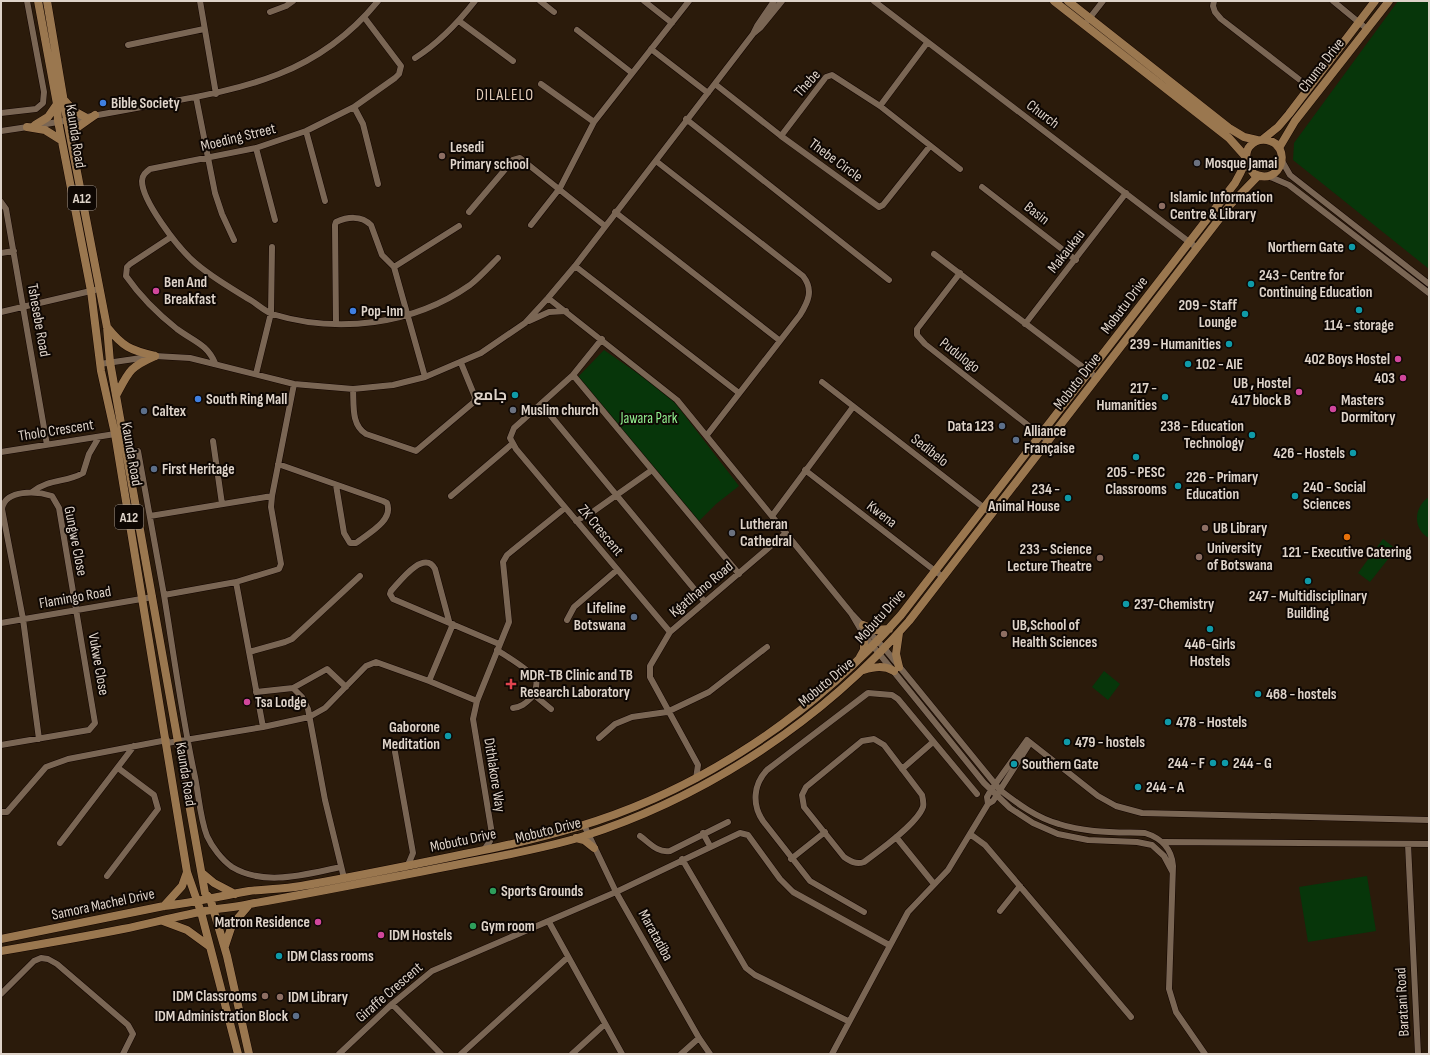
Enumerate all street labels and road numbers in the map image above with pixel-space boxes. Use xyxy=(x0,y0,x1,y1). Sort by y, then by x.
street label: Chuma Drive xyxy=(1294,34,1349,96)
street label: Thebe xyxy=(790,66,825,101)
street label: Church xyxy=(1022,96,1063,133)
street label: Kaunda Road xyxy=(61,103,90,169)
street label: Moeding Street xyxy=(199,119,278,156)
street label: Thebe Circle xyxy=(805,134,866,186)
road number: A12 xyxy=(68,186,96,210)
street label: Basin xyxy=(1020,198,1053,229)
street label: Makaukau xyxy=(1043,226,1089,277)
street label: Mobutu Drive xyxy=(1097,273,1152,338)
street label: Tshesebe Road xyxy=(23,282,54,358)
street label: Pudulogo xyxy=(936,334,984,377)
street label: Mobuto Drive xyxy=(1049,349,1105,414)
street label: Tholo Crescent xyxy=(17,415,95,446)
street label: Kaunda Road xyxy=(117,421,146,488)
street label: Sedibelo xyxy=(907,430,952,471)
street label: Kwena xyxy=(863,497,901,532)
street label: ZK Crescent xyxy=(574,501,628,560)
street label: Gungwe Close xyxy=(59,505,92,578)
road number: A12 xyxy=(115,505,143,529)
street label: Kgatlhano Road xyxy=(665,557,737,622)
street label: Flamingo Road xyxy=(38,582,113,613)
street label: Mobutu Drive xyxy=(851,585,910,648)
street label: Vukwe Close xyxy=(84,631,113,697)
street label: Mobuto Drive xyxy=(795,654,858,711)
street label: Dithlakore Way xyxy=(479,737,510,814)
street label: Kaunda Road xyxy=(171,741,200,807)
street label: Mobuto Drive xyxy=(513,813,583,848)
street label: Mobutu Drive xyxy=(428,824,498,857)
street label: Samora Machel Drive xyxy=(50,884,156,925)
street label: Maratadiba xyxy=(634,906,678,964)
street label: Giraffe Crescent xyxy=(352,958,427,1027)
street label: Baratani Road xyxy=(1391,967,1414,1037)

